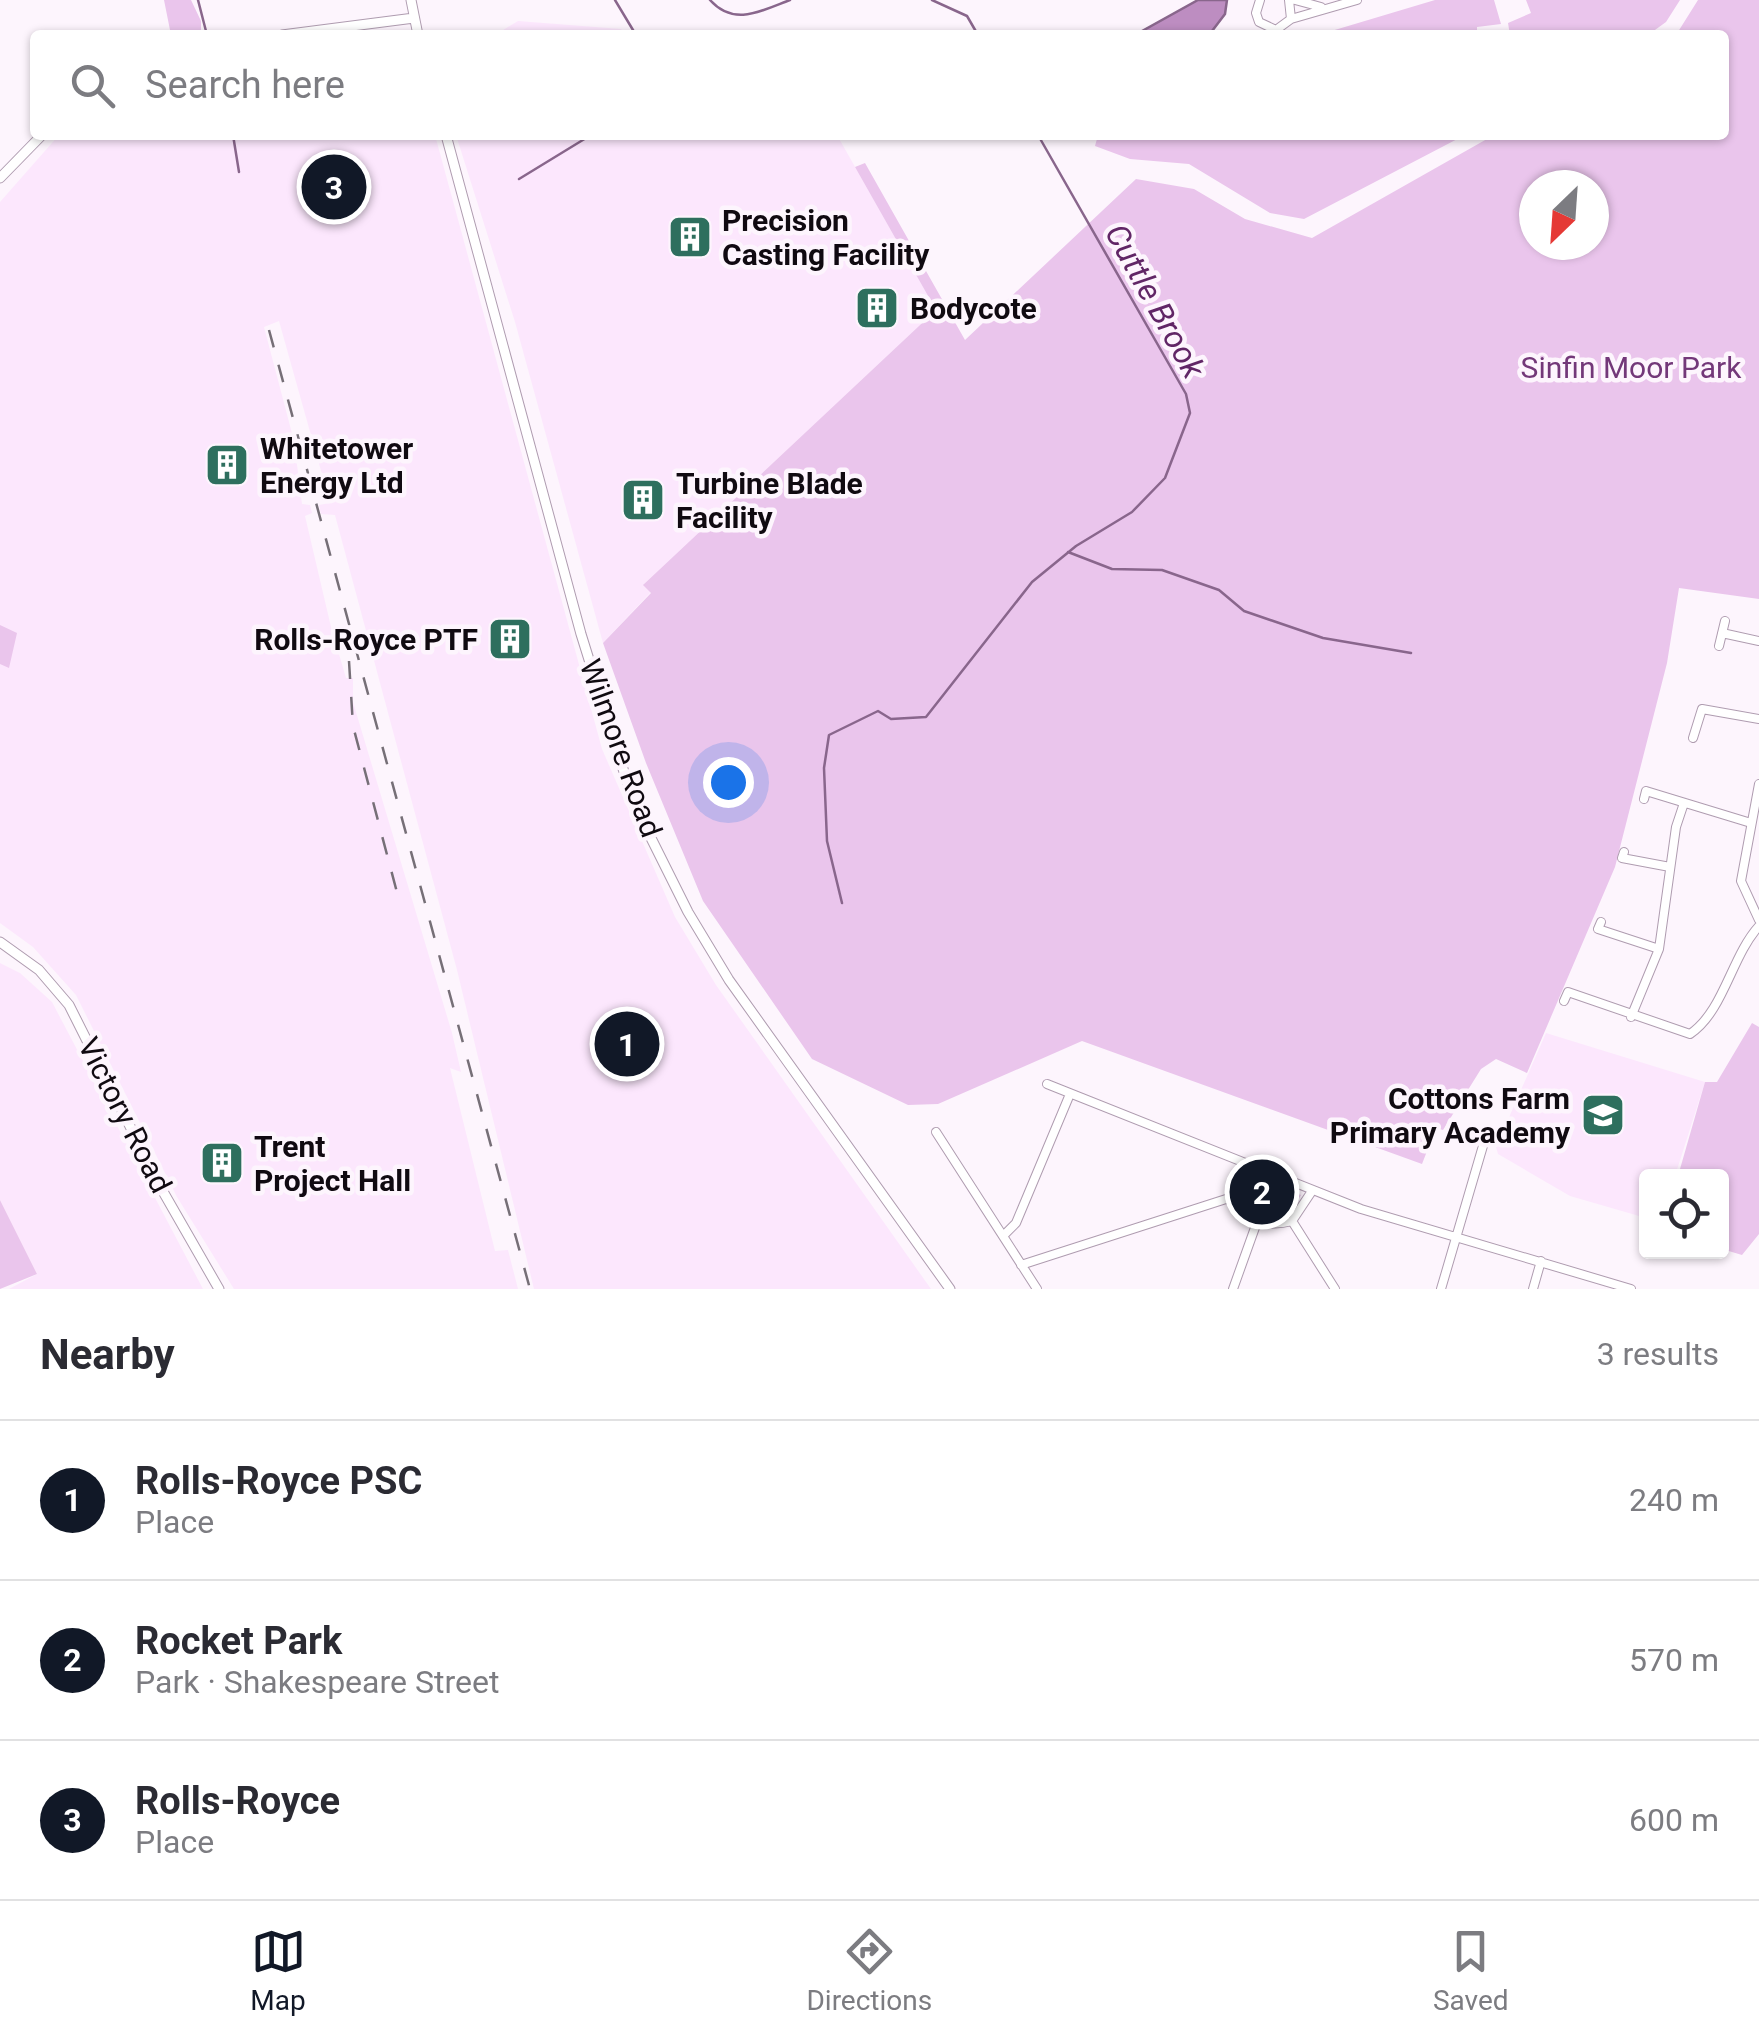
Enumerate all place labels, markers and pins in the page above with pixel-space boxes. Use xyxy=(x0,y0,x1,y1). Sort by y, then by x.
pin: 3 xyxy=(302,150,366,224)
place label: Precision Casting Facility xyxy=(722,203,930,272)
building icon: Precision Casting Facility xyxy=(667,214,713,260)
building icon: Bodycote xyxy=(854,285,900,331)
place label: Bodycote xyxy=(910,291,1037,326)
place label: Whitetower Energy Ltd xyxy=(260,431,413,500)
building icon: Whitetower Energy Ltd xyxy=(204,442,250,488)
place label: Turbine Blade Facility xyxy=(676,466,863,535)
building icon: Turbine Blade Facility xyxy=(620,477,666,523)
building icon: Rolls-Royce PTF xyxy=(487,616,533,662)
place label: Rolls-Royce PTF xyxy=(254,622,478,657)
pin: 1 xyxy=(594,1006,660,1082)
place label: Cottons Farm Primary Academy xyxy=(1330,1081,1571,1150)
school or university icon: Cottons Farm Primary Academy xyxy=(1580,1092,1626,1138)
place label: Trent Project Hall xyxy=(254,1129,411,1198)
building icon: Trent Project Hall xyxy=(199,1140,245,1186)
pin: 2 xyxy=(1230,1154,1294,1230)

